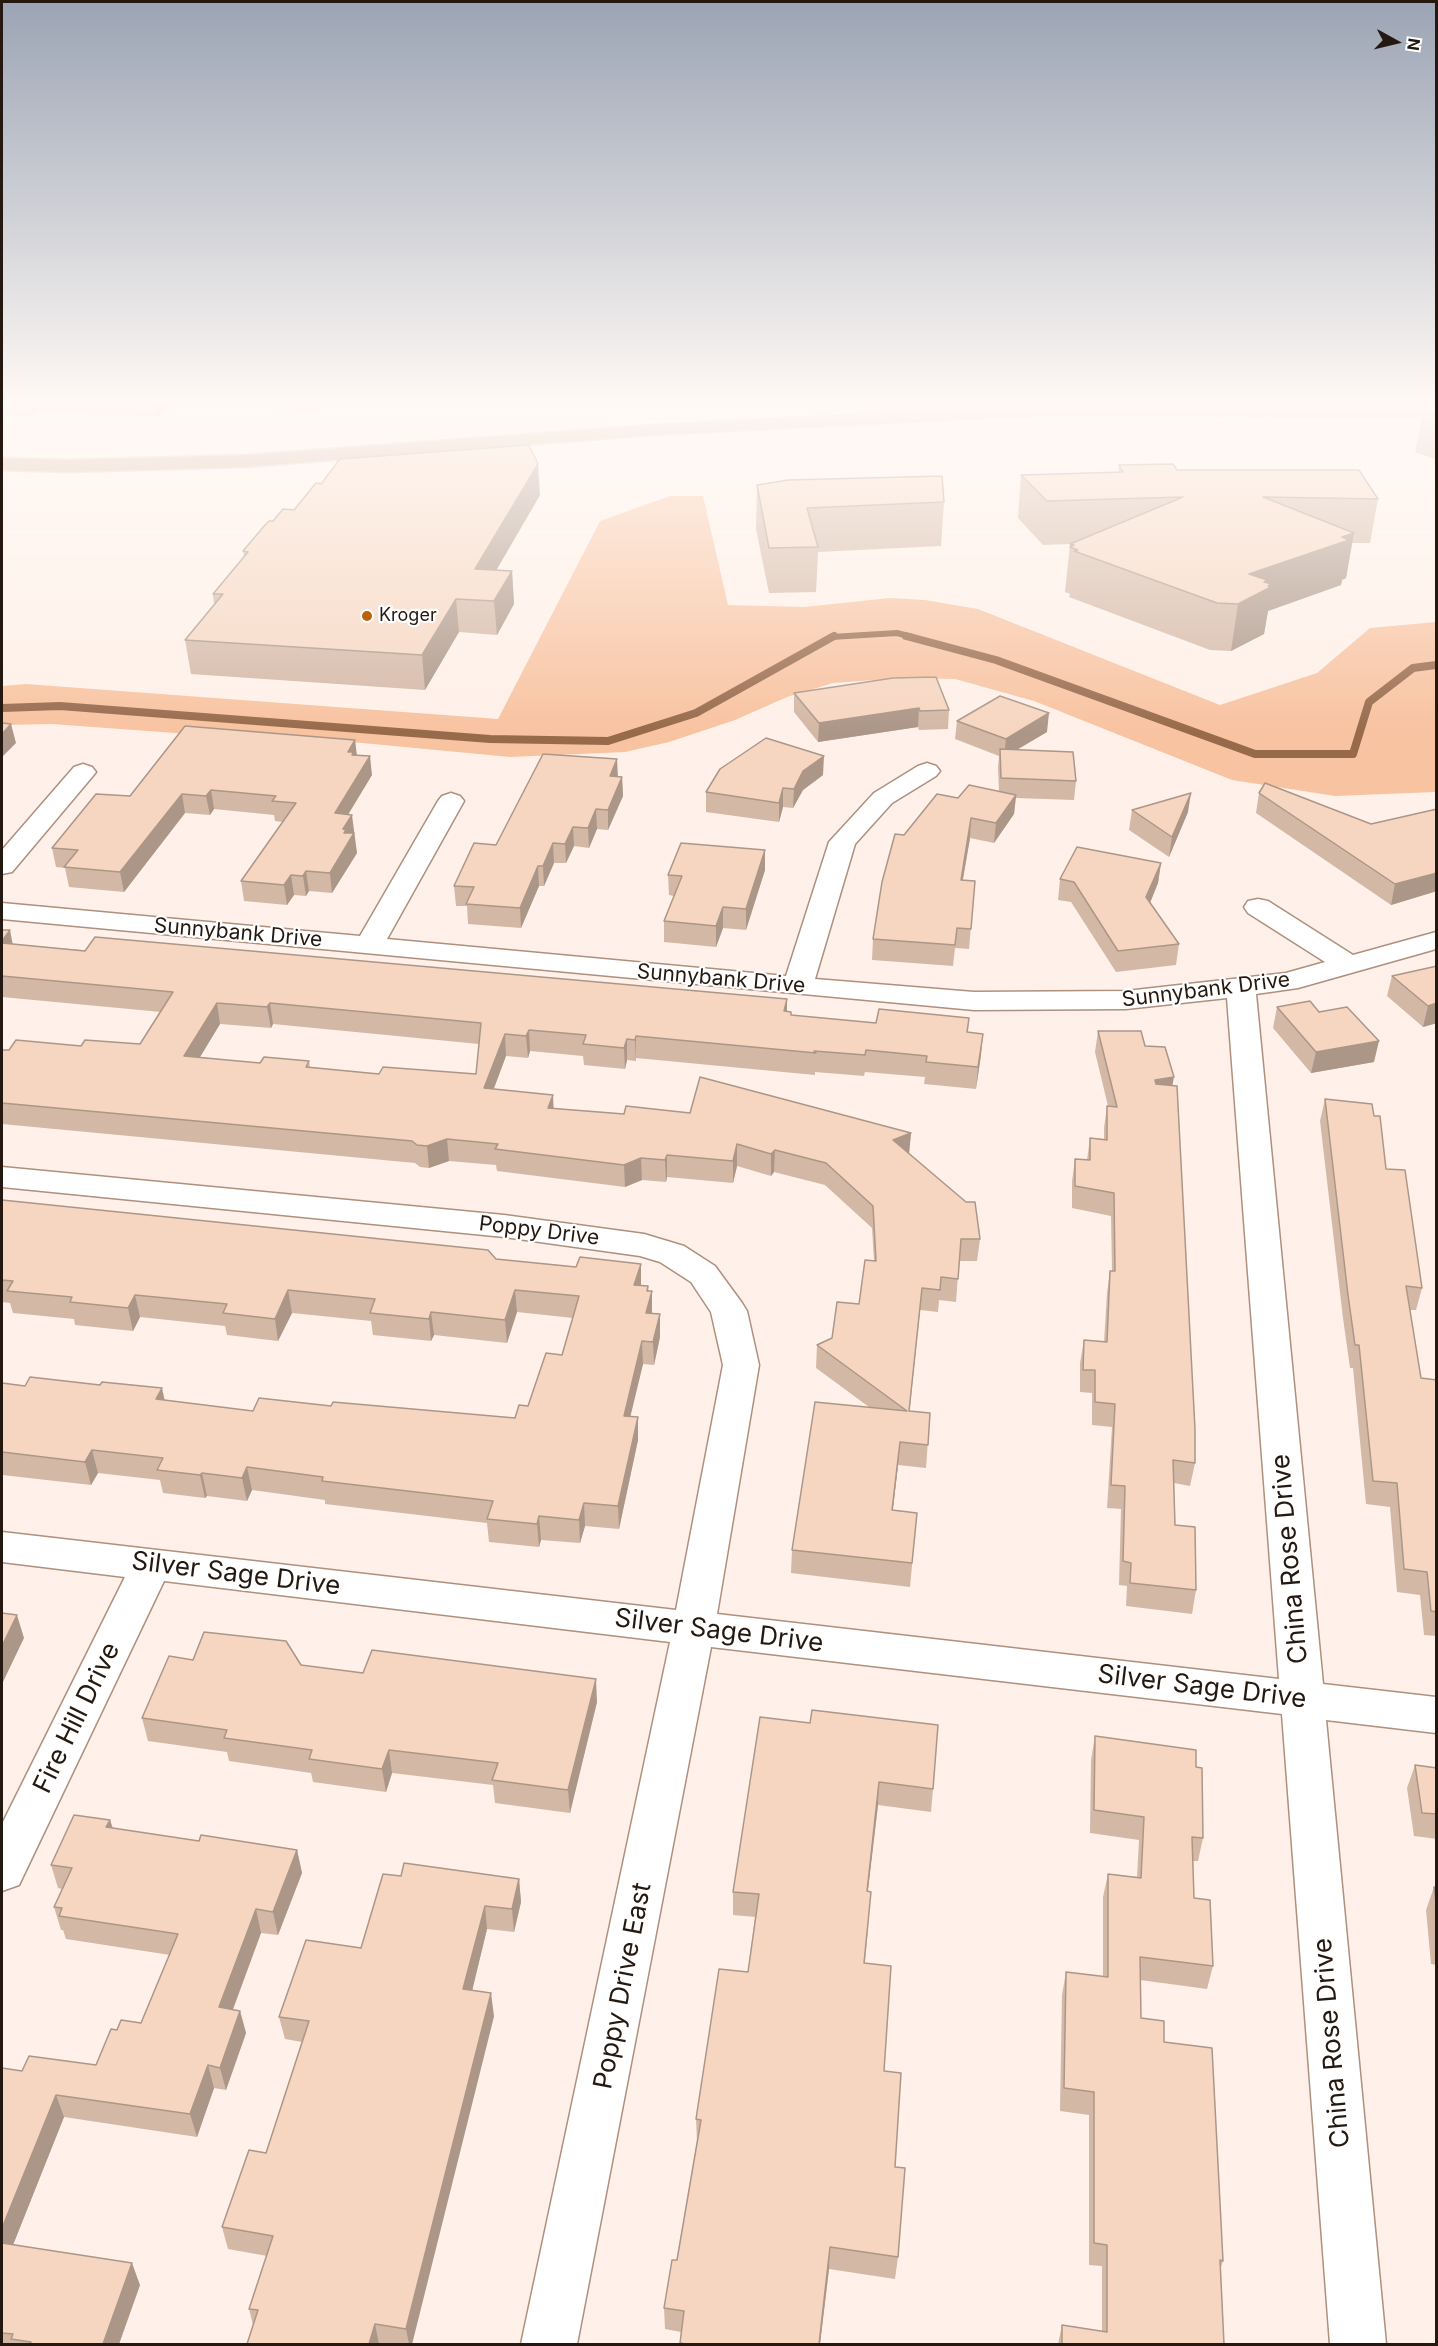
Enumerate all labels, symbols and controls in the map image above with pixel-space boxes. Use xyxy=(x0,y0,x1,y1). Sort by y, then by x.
north arrow xyxy=(1366,12,1426,72)
text: N xyxy=(1403,37,1425,52)
place label: Kroger xyxy=(379,605,437,627)
marker: Kroger xyxy=(360,609,374,623)
street label: Sunnybank Drive xyxy=(153,913,323,953)
street label: Sunnybank Drive xyxy=(636,959,806,999)
street label: Sunnybank Drive xyxy=(1121,967,1291,1013)
street label: Poppy Drive xyxy=(477,1211,601,1251)
street label: China Rose Drive xyxy=(1265,1453,1315,1665)
street label: Silver Sage Drive xyxy=(130,1546,342,1602)
street label: Silver Sage Drive xyxy=(613,1603,825,1659)
street label: Fire Hill Drive xyxy=(27,1638,127,1798)
street label: Silver Sage Drive xyxy=(1096,1659,1308,1715)
street label: Poppy Drive East xyxy=(588,1880,658,2092)
street label: China Rose Drive xyxy=(1307,1937,1357,2149)

